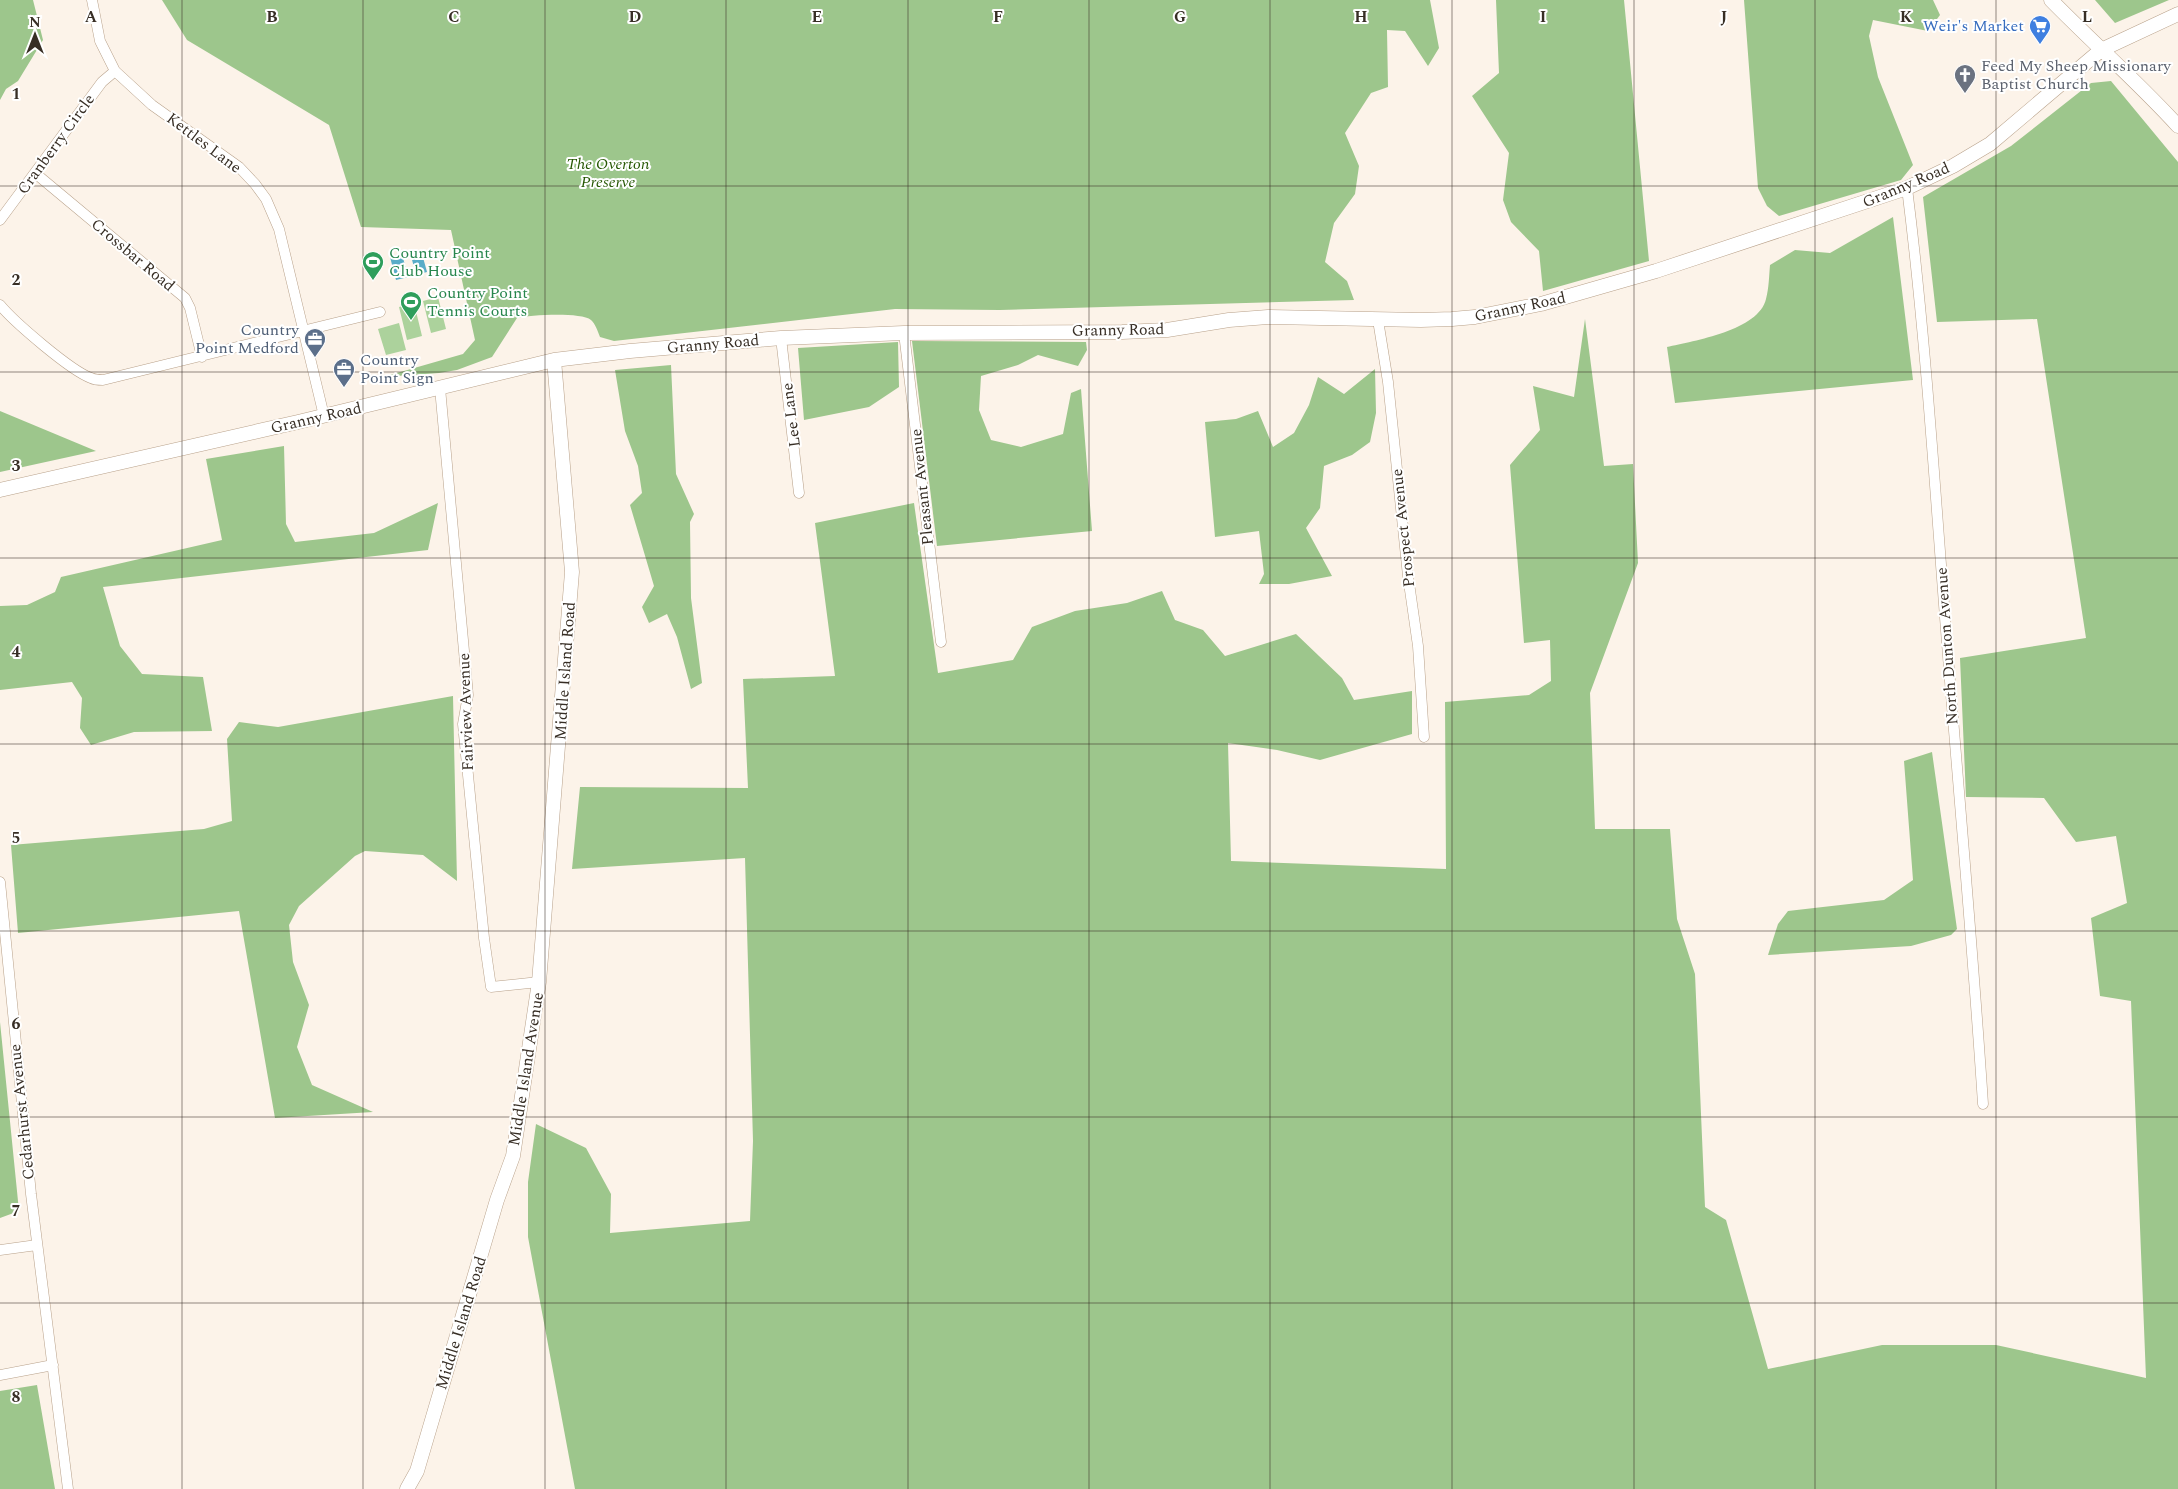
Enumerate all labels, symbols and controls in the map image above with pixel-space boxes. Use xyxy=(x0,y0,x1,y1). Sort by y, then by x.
text: A xyxy=(85,5,98,29)
text: B xyxy=(266,5,278,29)
text: C xyxy=(448,5,460,29)
text: D xyxy=(629,5,642,29)
text: E xyxy=(812,5,822,29)
text: F xyxy=(993,5,1003,29)
text: G xyxy=(1174,5,1186,29)
text: H xyxy=(1354,5,1368,29)
text: I xyxy=(1540,5,1546,29)
text: J xyxy=(1721,5,1728,29)
text: K xyxy=(1900,5,1913,29)
text: L xyxy=(2082,5,2092,29)
north arrow xyxy=(10,10,60,60)
text: N xyxy=(29,12,41,33)
place label: Weir's Market xyxy=(1923,14,2024,38)
supermarket icon: Weir's Market xyxy=(2028,14,2052,45)
place label: Feed My Sheep Missionary Baptist Church xyxy=(1981,54,2172,96)
church icon: Feed My Sheep Missionary Baptist Church xyxy=(1953,63,1977,94)
text: 1 xyxy=(12,82,20,106)
street label: Cranberry Circle xyxy=(11,89,101,199)
street label: Kettles Lane xyxy=(161,107,247,179)
park label: The Overton Preserve xyxy=(567,152,650,194)
street label: Granny Road xyxy=(1859,156,1953,214)
street label: Crossbar Road xyxy=(86,213,180,297)
place label: Country Point Club House xyxy=(389,241,490,283)
sports icon: Country Point Club House xyxy=(361,250,385,281)
text: 2 xyxy=(12,268,21,292)
place label: Country Point Tennis Courts xyxy=(427,281,528,323)
street label: Granny Road xyxy=(1472,286,1568,328)
sports icon: Country Point Tennis Courts xyxy=(399,290,423,321)
street label: Granny Road xyxy=(1071,317,1165,343)
place label: Country Point Medford xyxy=(195,318,300,360)
office icon: Country Point Medford xyxy=(303,327,327,358)
street label: Granny Road xyxy=(666,328,760,360)
place label: Country Point Sign xyxy=(360,348,434,390)
office icon: Country Point Sign xyxy=(332,357,356,388)
street label: Lee Lane xyxy=(775,381,807,449)
street label: Granny Road xyxy=(268,396,364,440)
street label: Pleasant Avenue xyxy=(904,428,940,546)
text: 3 xyxy=(12,454,21,478)
street label: Prospect Avenue xyxy=(1385,468,1421,588)
street label: North Dunton Avenue xyxy=(1930,566,1964,726)
street label: Middle Island Road xyxy=(548,601,582,741)
text: 4 xyxy=(12,640,21,664)
street label: Fairview Avenue xyxy=(452,653,480,771)
text: 5 xyxy=(12,826,20,850)
street label: Middle Island Avenue xyxy=(502,990,550,1148)
text: 6 xyxy=(12,1012,21,1036)
street label: Cedarhurst Avenue xyxy=(3,1043,41,1181)
text: 7 xyxy=(12,1199,21,1223)
street label: Middle Island Road xyxy=(429,1253,493,1393)
text: 8 xyxy=(12,1385,21,1409)

